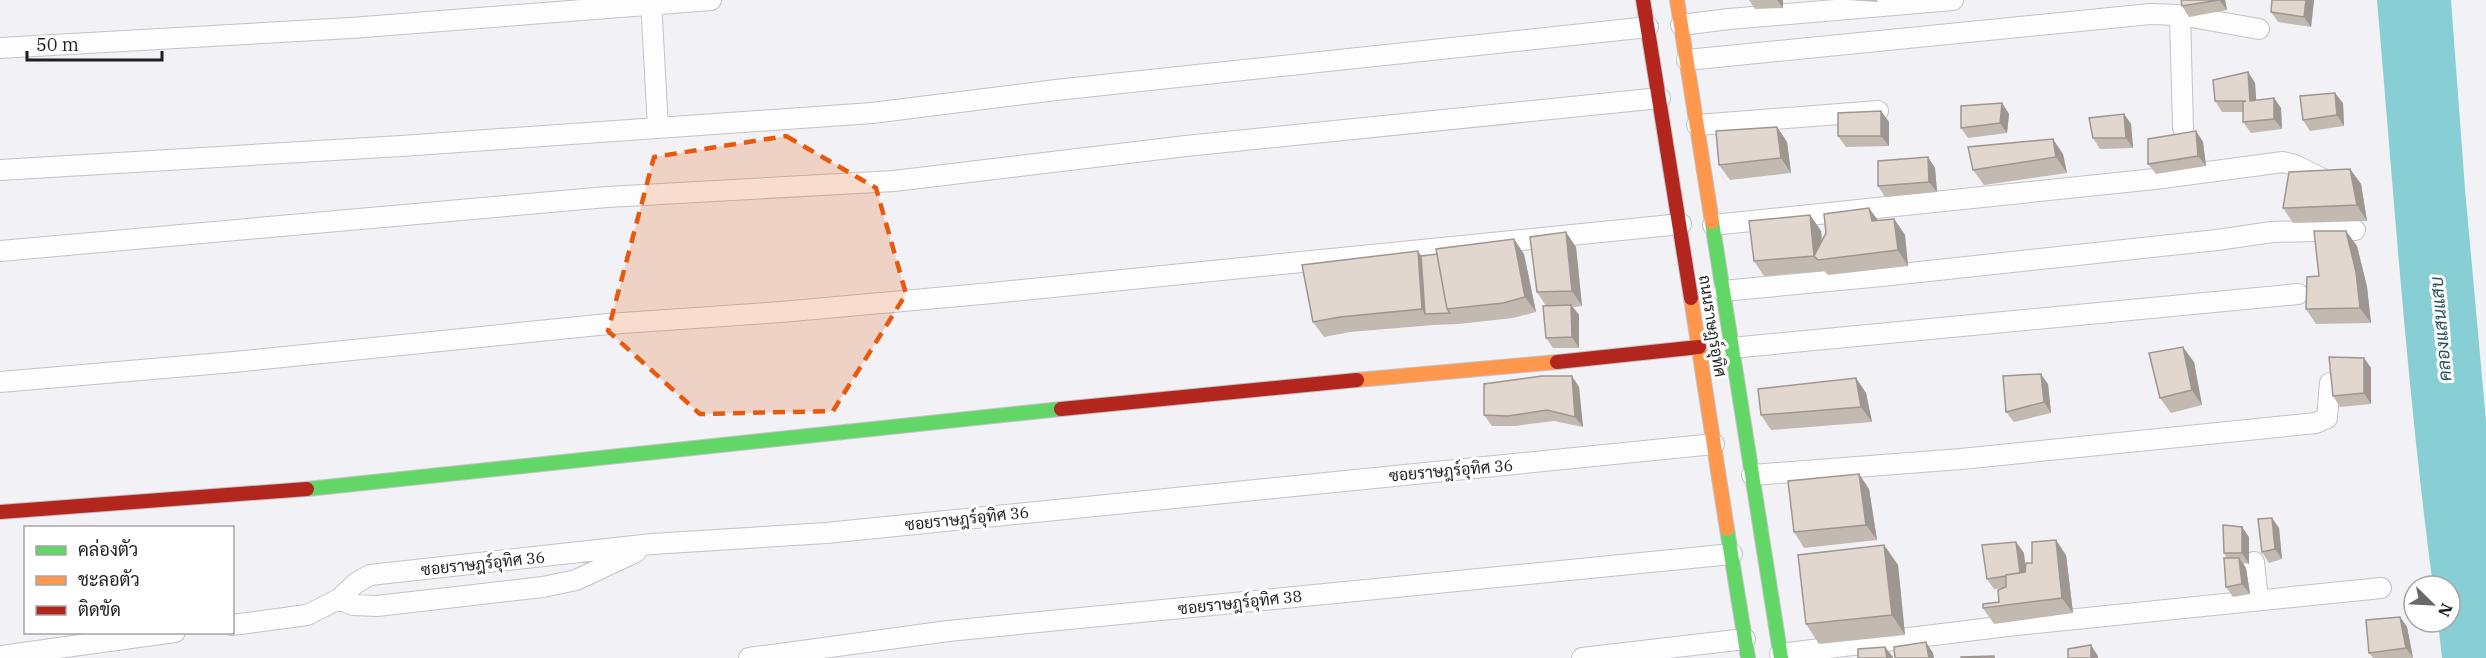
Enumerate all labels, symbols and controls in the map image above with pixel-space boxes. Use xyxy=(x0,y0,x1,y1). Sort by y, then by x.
scale bar xyxy=(27,24,162,62)
text: 50 m xyxy=(36,33,79,56)
street label: ถนนราษฎร์อุทิศ xyxy=(1693,273,1733,379)
water label: คลองแสนแสบ xyxy=(2424,275,2457,382)
street label: ซอยราษฎร์อุทิศ 36 xyxy=(1388,453,1514,487)
street label: ซอยราษฎร์อุทิศ 36 xyxy=(904,500,1030,536)
legend xyxy=(24,526,234,634)
text: คล่องตัว xyxy=(78,538,138,561)
street label: ซอยราษฎร์อุทิศ 36 xyxy=(420,545,546,581)
text: ชะลอตัว xyxy=(78,568,140,591)
north arrow xyxy=(2402,574,2462,634)
street label: ซอยราษฎร์อุทิศ 38 xyxy=(1177,584,1303,620)
text: ติดขัด xyxy=(78,598,121,621)
text: N xyxy=(2434,600,2457,620)

